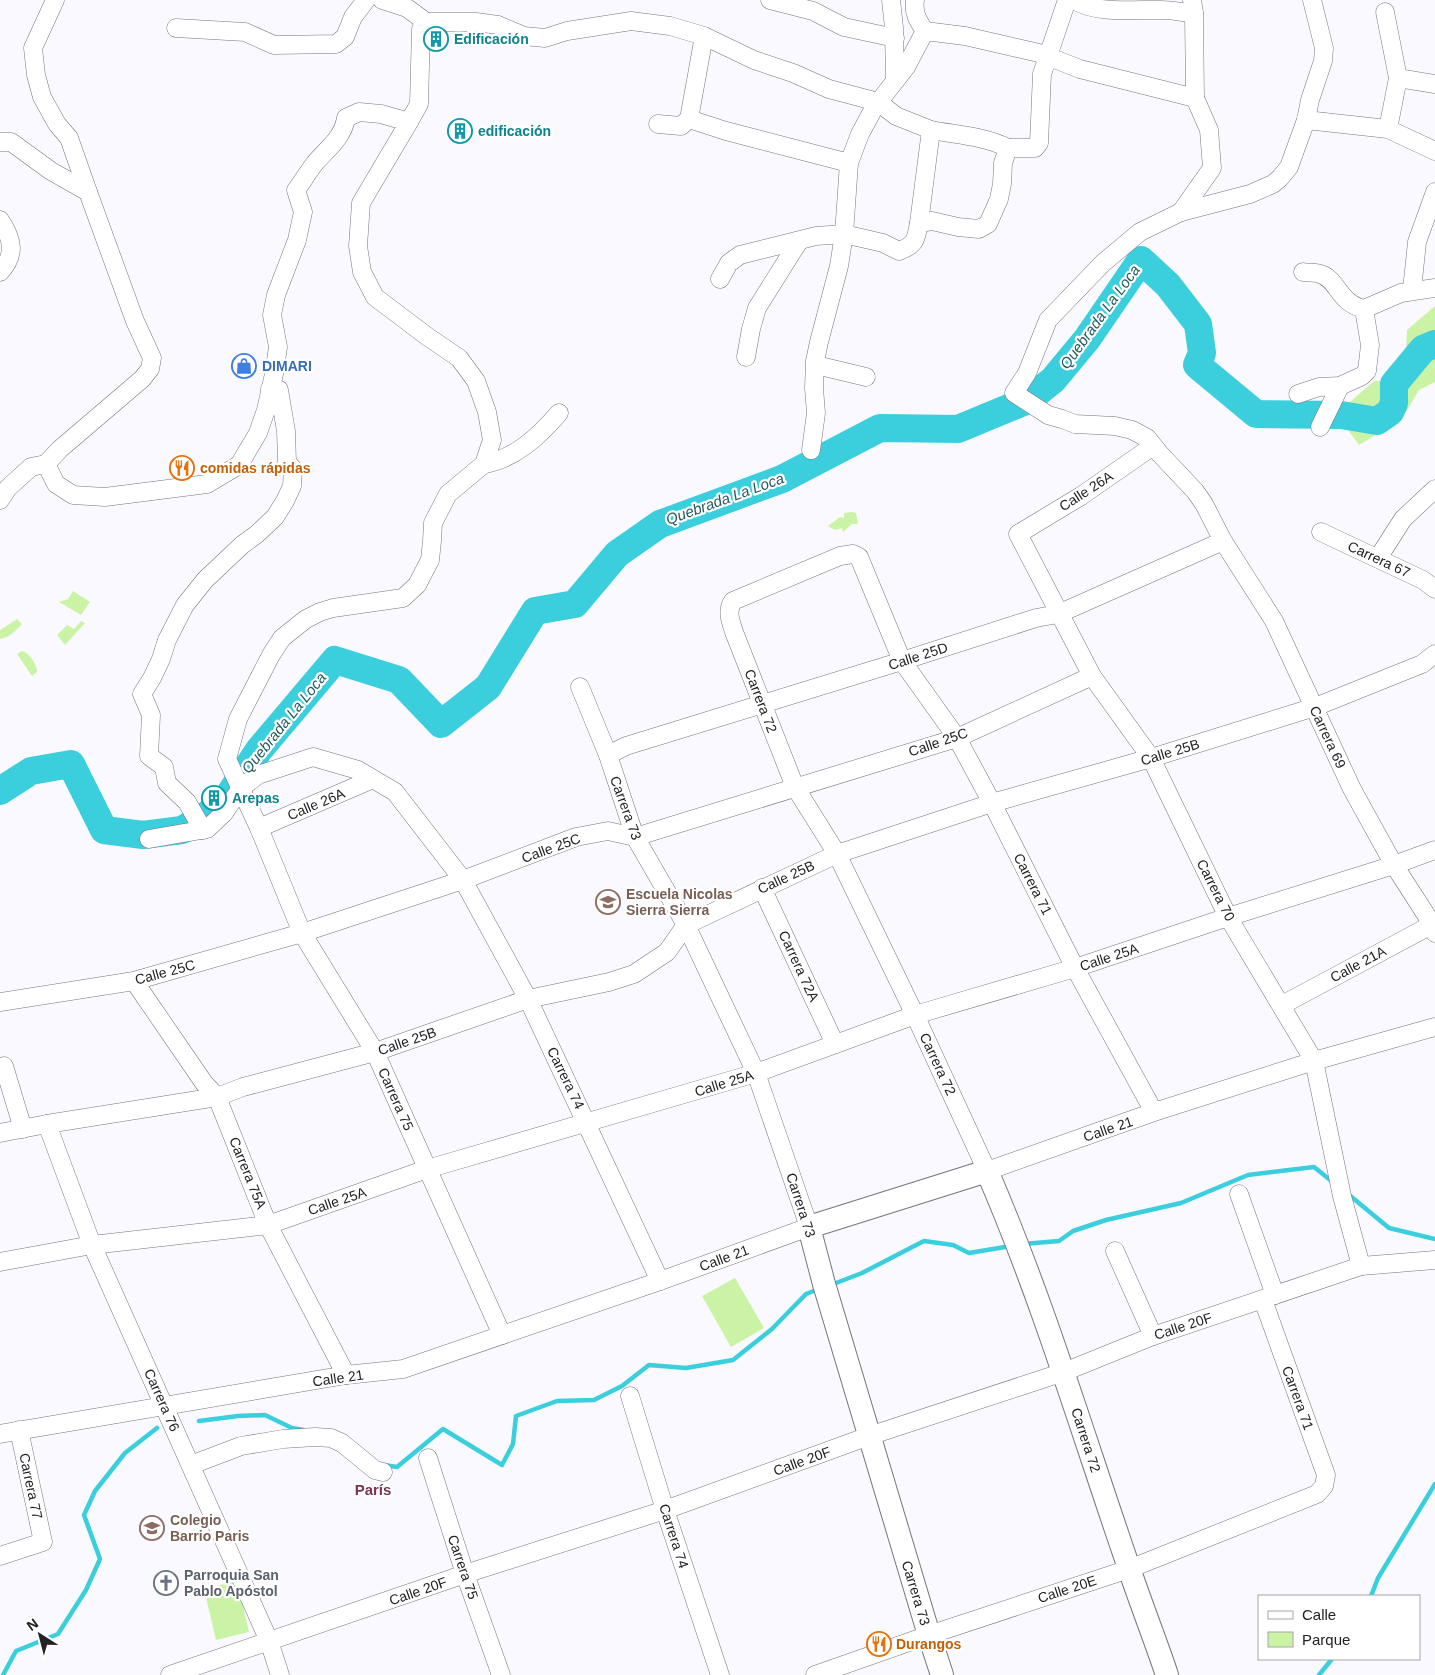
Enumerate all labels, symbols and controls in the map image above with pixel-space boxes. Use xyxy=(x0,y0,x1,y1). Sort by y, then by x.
building icon: Edificación xyxy=(423,26,449,52)
place label: Edificación xyxy=(454,31,529,47)
building icon: edificación xyxy=(447,118,473,144)
place label: edificación xyxy=(478,123,551,139)
water label: Quebrada La Loca xyxy=(1056,261,1143,372)
shop icon: DIMARI xyxy=(231,353,257,379)
place label: DIMARI xyxy=(262,358,312,374)
restaurant icon: comidas rápidas xyxy=(169,455,195,481)
place label: comidas rápidas xyxy=(200,460,311,476)
street label: Calle 26A xyxy=(1056,467,1116,514)
water label: Quebrada La Loca xyxy=(664,469,786,528)
street label: Carrera 67 xyxy=(1345,538,1413,580)
street label: Calle 25D xyxy=(886,639,950,673)
street label: Carrera 72 xyxy=(742,667,781,735)
water label: Quebrada La Loca xyxy=(238,669,329,776)
street label: Carrera 69 xyxy=(1307,703,1349,771)
street label: Calle 25C xyxy=(906,724,970,760)
street label: Calle 25B xyxy=(1139,735,1201,769)
street label: Carrera 73 xyxy=(607,774,645,842)
building icon: Arepas xyxy=(201,785,227,811)
street label: Calle 26A xyxy=(285,785,348,823)
place label: Arepas xyxy=(232,790,280,806)
street label: Calle 25C xyxy=(519,830,583,866)
street label: Carrera 71 xyxy=(1011,851,1055,918)
street label: Calle 25B xyxy=(755,857,817,897)
street label: Carrera 70 xyxy=(1194,857,1238,924)
place label: Escuela Nicolas Sierra Sierra xyxy=(626,886,733,918)
school or university icon: Escuela Nicolas Sierra Sierra xyxy=(595,889,621,915)
street label: Carrera 72A xyxy=(776,928,823,1005)
street label: Calle 25A xyxy=(1078,940,1141,974)
street label: Calle 21A xyxy=(1327,942,1389,985)
street label: Calle 25C xyxy=(133,956,197,988)
street label: Calle 25B xyxy=(376,1024,438,1058)
street label: Carrera 72 xyxy=(917,1030,959,1098)
street label: Carrera 74 xyxy=(544,1044,588,1112)
street label: Carrera 75 xyxy=(375,1065,417,1133)
street label: Calle 25A xyxy=(693,1066,756,1100)
street label: Calle 21 xyxy=(1081,1113,1135,1145)
street label: Carrera 75A xyxy=(226,1135,270,1212)
street label: Carrera 73 xyxy=(783,1171,819,1239)
street label: Calle 25A xyxy=(306,1183,369,1218)
street label: Calle 21 xyxy=(697,1242,751,1274)
street label: Calle 20F xyxy=(1152,1309,1214,1343)
street label: Carrera 71 xyxy=(1279,1364,1317,1432)
street label: Carrera 76 xyxy=(141,1366,183,1434)
street label: Calle 21 xyxy=(311,1366,365,1389)
street label: Carrera 72 xyxy=(1068,1406,1104,1474)
street label: Calle 20F xyxy=(771,1443,833,1479)
street label: Carrera 77 xyxy=(16,1452,46,1521)
district label: París xyxy=(355,1481,391,1498)
street label: Carrera 74 xyxy=(656,1502,692,1570)
place label: Colegio Barrio Paris xyxy=(170,1512,250,1544)
school or university icon: Colegio Barrio Paris xyxy=(139,1515,165,1541)
street label: Carrera 75 xyxy=(445,1533,482,1601)
street label: Carrera 73 xyxy=(899,1559,933,1628)
place label: Parroquia San Pablo Apóstol xyxy=(184,1567,279,1599)
church icon: Parroquia San Pablo Apóstol xyxy=(153,1570,179,1596)
street label: Calle 20E xyxy=(1036,1572,1098,1606)
street label: Calle 20F xyxy=(387,1574,449,1608)
legend xyxy=(1258,1595,1420,1660)
text: Calle xyxy=(1302,1606,1336,1623)
north arrow xyxy=(15,1610,65,1660)
text: N xyxy=(24,1615,41,1634)
restaurant icon: Durangos xyxy=(866,1631,892,1657)
text: Parque xyxy=(1302,1631,1350,1648)
place label: Durangos xyxy=(896,1636,962,1652)

